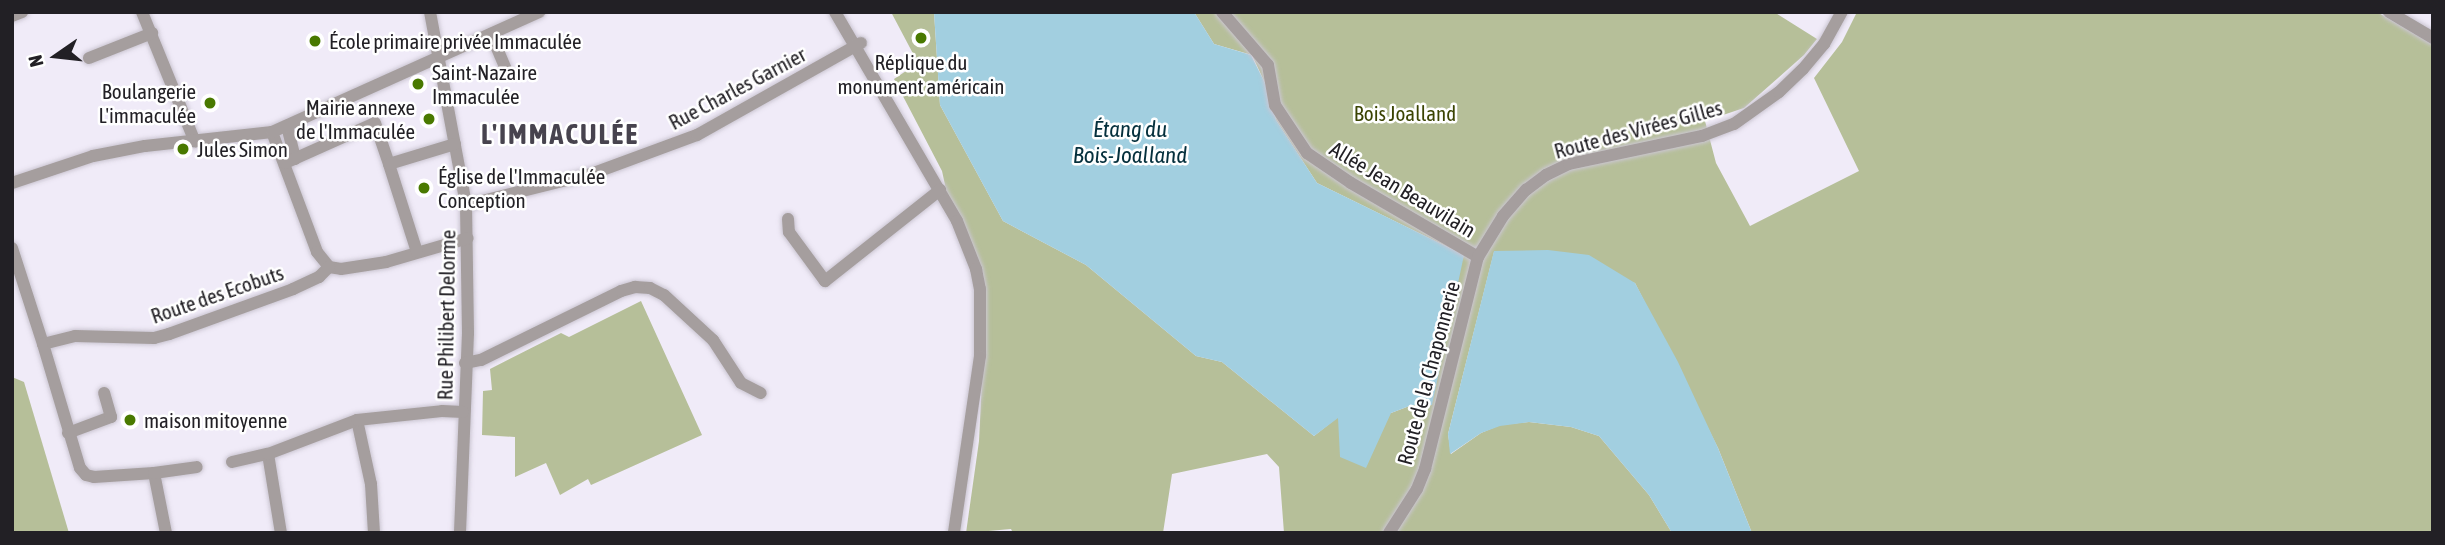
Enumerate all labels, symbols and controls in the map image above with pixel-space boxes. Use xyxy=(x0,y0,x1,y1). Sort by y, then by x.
north arrow xyxy=(21,21,91,91)
place label: École primaire privée Immaculée xyxy=(329,28,582,54)
marker: Réplique du monument américain xyxy=(913,30,929,46)
marker: École primaire privée Immaculée xyxy=(307,33,323,49)
street label: Rue Charles Garnier xyxy=(664,41,810,135)
place label: Réplique du monument américain xyxy=(837,49,1005,99)
text: N xyxy=(24,53,48,69)
place label: Saint-Nazaire Immaculée xyxy=(432,59,537,109)
marker: Saint-Nazaire Immaculée xyxy=(410,76,426,92)
place label: Boulangerie L'immaculée xyxy=(98,78,196,128)
place label: Mairie annexe de l'Immaculée xyxy=(296,94,415,144)
street label: Route des Virées Gilles xyxy=(1551,94,1725,164)
marker: Boulangerie L'immaculée xyxy=(202,95,218,111)
park label: Bois Joalland xyxy=(1354,100,1456,126)
marker: Mairie annexe de l'Immaculée xyxy=(421,111,437,127)
water label: Étang du Bois-Joalland xyxy=(1073,115,1187,169)
district label: L'IMMACULÉE xyxy=(482,117,638,151)
place label: Jules Simon xyxy=(197,136,288,162)
street label: Allée Jean Beauvilain xyxy=(1326,136,1480,242)
marker: Jules Simon xyxy=(175,141,191,157)
place label: Église de l'Immaculée Conception xyxy=(438,163,605,213)
marker: Église de l'Immaculée Conception xyxy=(416,180,432,196)
street label: Rue Philibert Delorme xyxy=(432,230,460,400)
street label: Route des Ecobuts xyxy=(147,260,287,328)
street label: Route de la Chaponnerie xyxy=(1391,278,1465,468)
place label: maison mitoyenne xyxy=(144,407,287,433)
marker: maison mitoyenne xyxy=(122,412,138,428)

